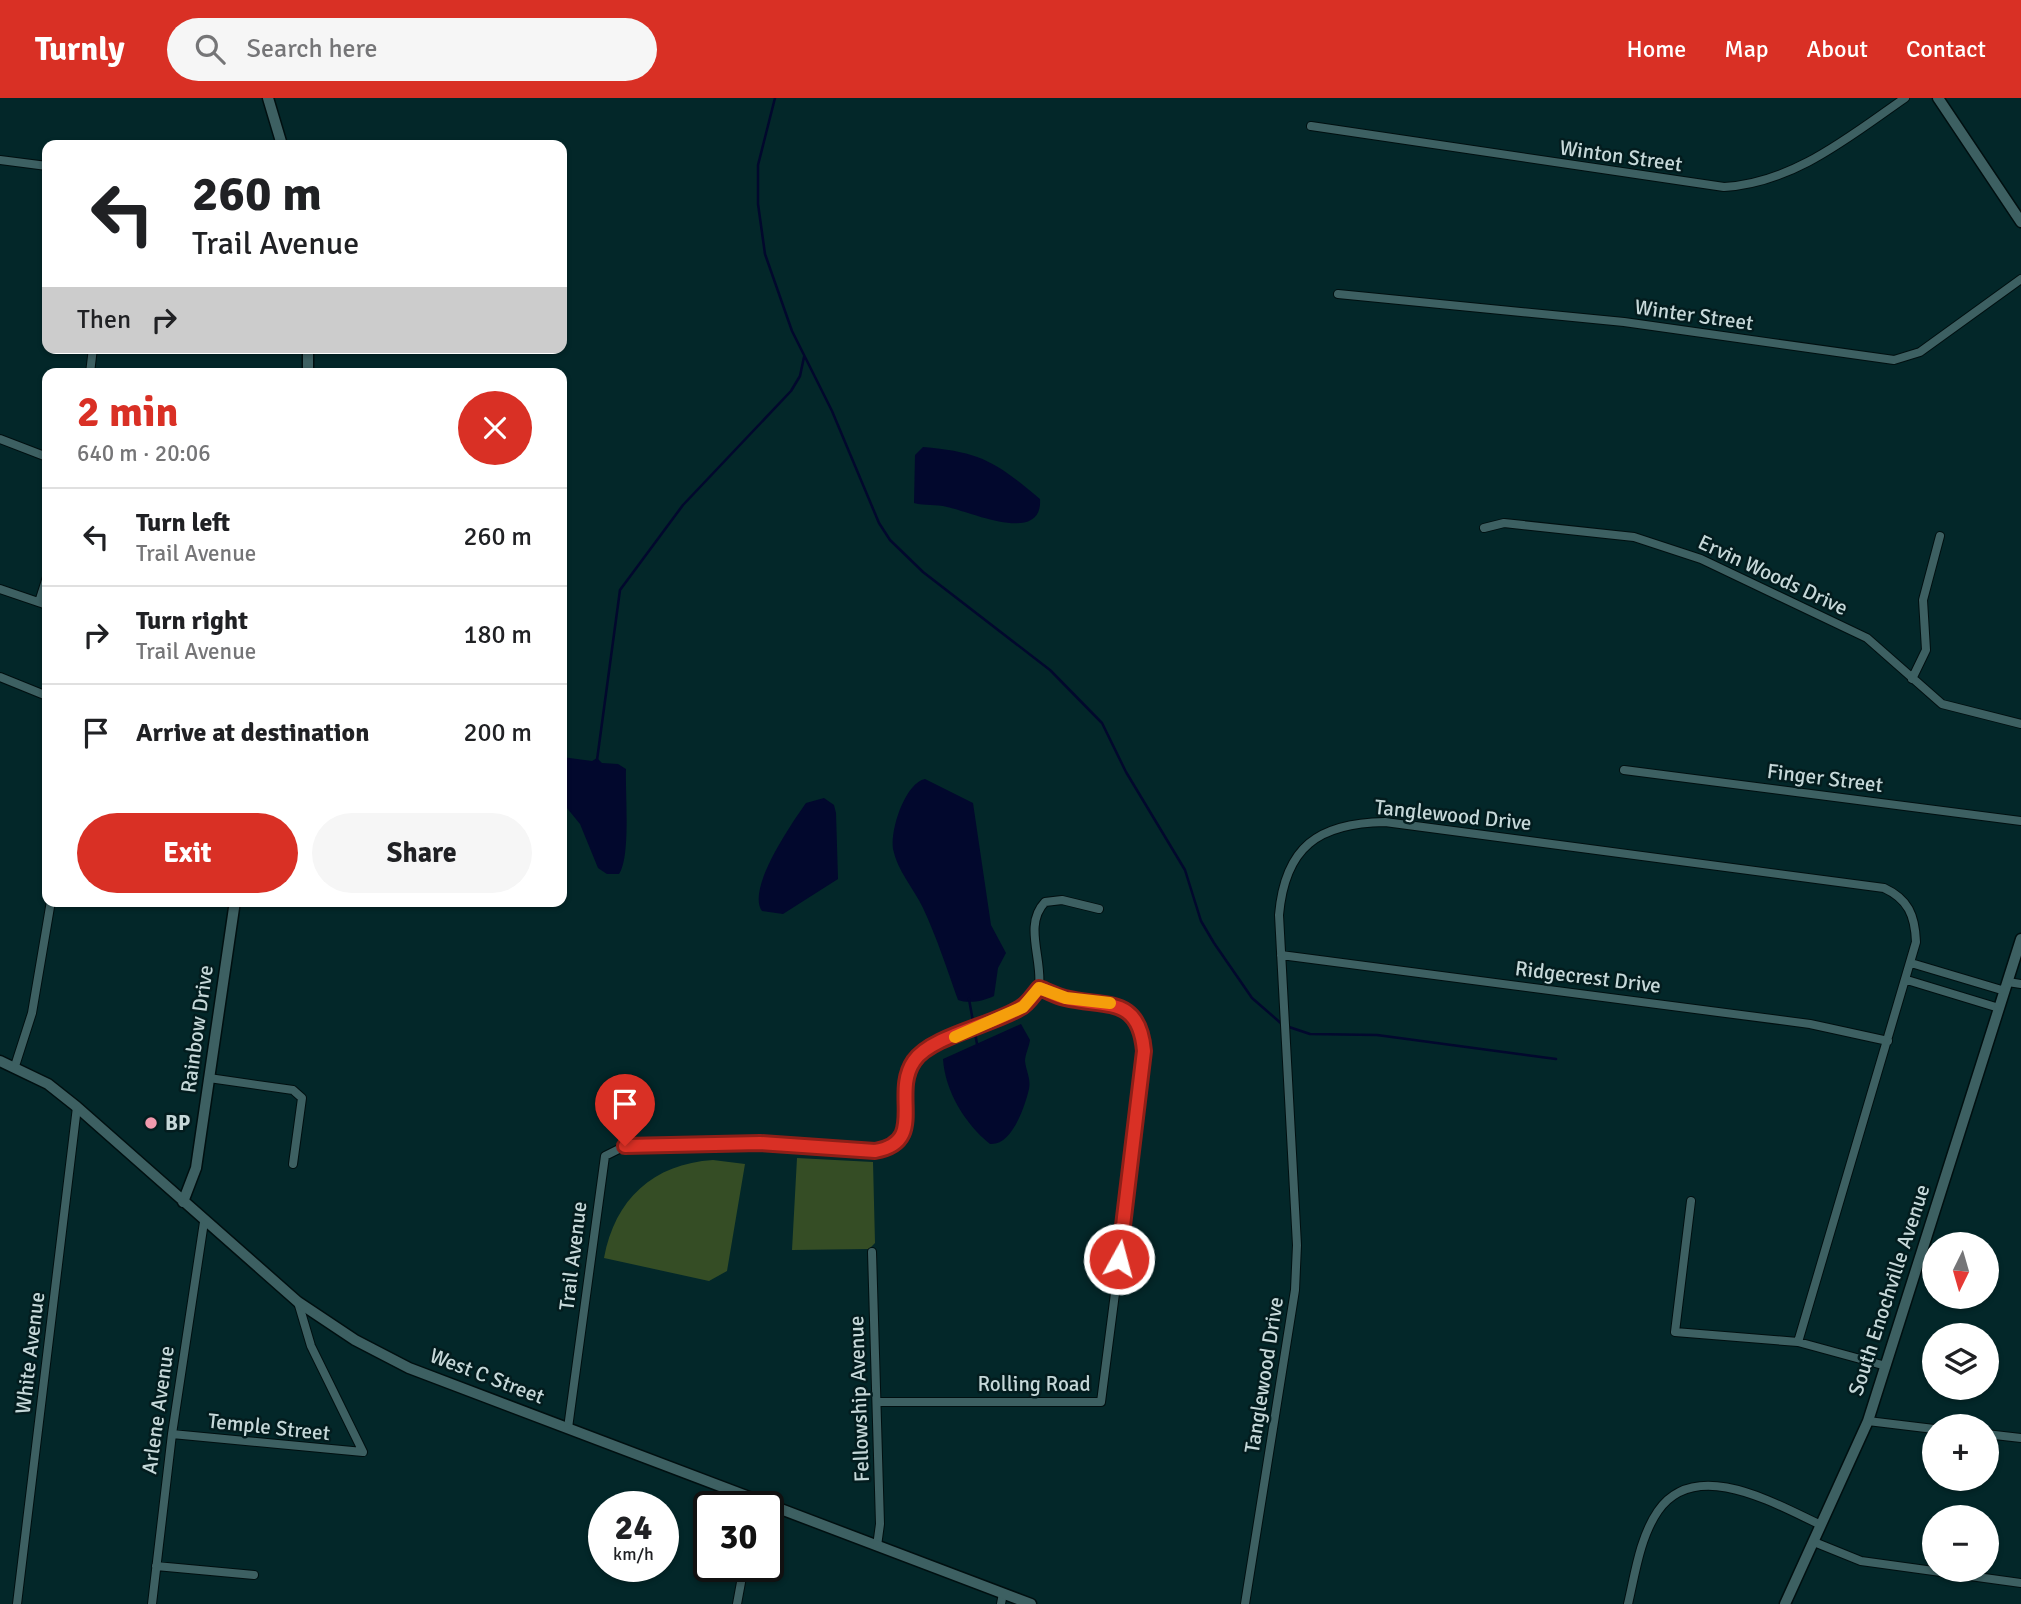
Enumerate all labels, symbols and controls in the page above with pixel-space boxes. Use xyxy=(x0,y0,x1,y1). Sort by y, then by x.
search box xyxy=(167,18,657,81)
text: Turnly xyxy=(35,29,125,70)
icon: search xyxy=(191,30,229,68)
text: Search here xyxy=(247,33,378,65)
text: Home xyxy=(1626,34,1686,64)
text: Map xyxy=(1724,34,1769,64)
text: About xyxy=(1807,34,1868,64)
text: Contact xyxy=(1906,34,1986,64)
street label: Winton Street xyxy=(1558,135,1684,177)
text: 260 m xyxy=(192,164,322,224)
icon: left xyxy=(77,168,168,259)
text: Trail Avenue xyxy=(192,224,359,263)
street label: Winter Street xyxy=(1633,294,1755,336)
icon: right xyxy=(145,301,183,339)
text: Then xyxy=(77,304,131,336)
text: 2 min xyxy=(77,387,178,438)
button: close xyxy=(458,391,532,465)
text: 640 m · 20:06 xyxy=(77,439,211,468)
text: Turn left xyxy=(136,507,230,539)
icon: left xyxy=(77,518,115,556)
text: 260 m xyxy=(463,521,532,553)
street label: Ervin Woods Drive xyxy=(1694,529,1852,621)
text: Trail Avenue xyxy=(136,539,256,568)
text: Turn right xyxy=(136,605,248,637)
icon: right xyxy=(77,616,115,654)
text: 180 m xyxy=(463,619,532,651)
text: Trail Avenue xyxy=(136,637,256,666)
icon: arrive xyxy=(77,714,115,752)
text: Arrive at destination xyxy=(136,717,369,749)
text: 200 m xyxy=(463,717,532,749)
street label: Finger Street xyxy=(1765,758,1885,798)
street label: Tanglewood Drive xyxy=(1373,794,1533,836)
button: Exit xyxy=(77,813,298,893)
button: Share xyxy=(312,813,532,893)
street label: Ridgecrest Drive xyxy=(1514,955,1662,999)
street label: Rainbow Drive xyxy=(175,963,219,1095)
pin xyxy=(595,1074,655,1146)
icon: arrive xyxy=(606,1085,644,1123)
place label: BP xyxy=(165,1110,190,1136)
marker: BP xyxy=(143,1115,159,1131)
street label: South Enochville Avenue xyxy=(1843,1181,1935,1399)
street label: Trail Avenue xyxy=(553,1200,593,1312)
position arrow xyxy=(1082,1222,1156,1296)
north arrow xyxy=(1922,1232,1998,1309)
map controls xyxy=(1922,1232,1999,1582)
street label: White Avenue xyxy=(10,1290,50,1416)
street label: Tanglewood Drive xyxy=(1239,1295,1289,1455)
street label: Fellowship Avenue xyxy=(843,1315,875,1483)
button: layers xyxy=(1922,1323,1999,1400)
street label: West C Street xyxy=(426,1342,548,1410)
street label: Arlene Avenue xyxy=(136,1344,180,1476)
street label: Rolling Road xyxy=(977,1371,1091,1397)
street label: Temple Street xyxy=(207,1408,331,1446)
button: + xyxy=(1922,1414,1999,1491)
speed limit sign: 30 xyxy=(693,1491,784,1582)
button: − xyxy=(1922,1505,1999,1582)
text: 24 xyxy=(615,1506,652,1549)
text: km/h xyxy=(613,1543,654,1565)

